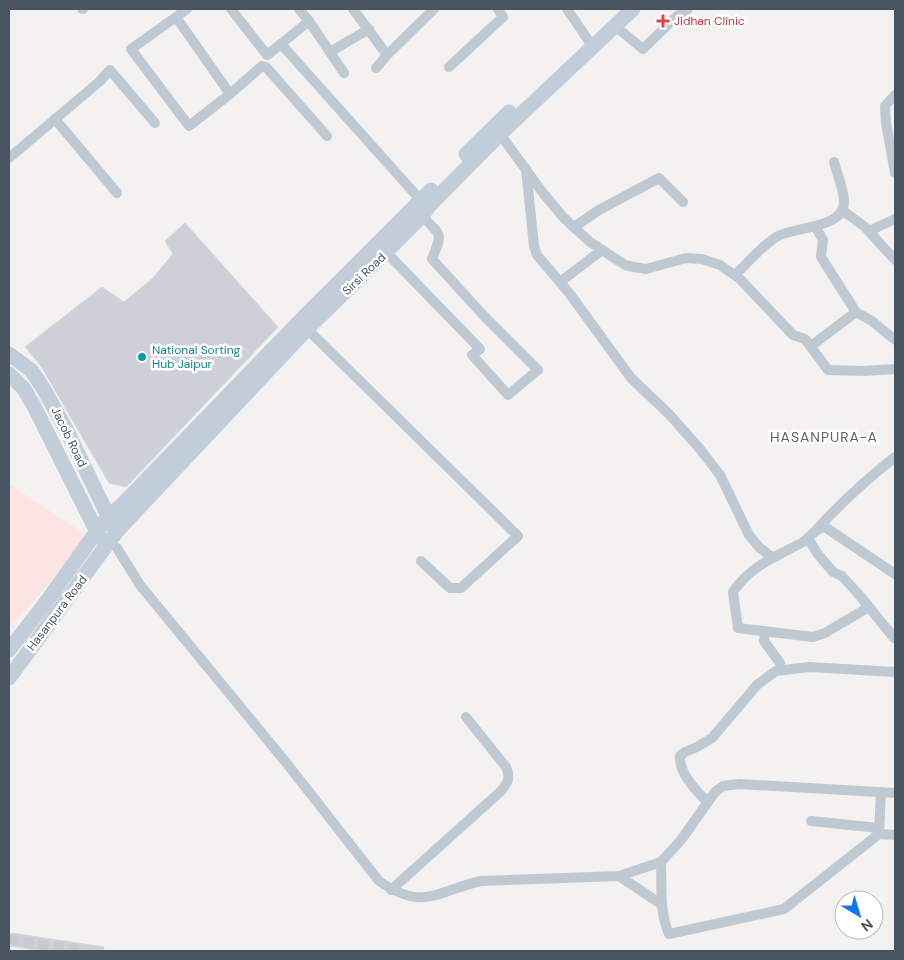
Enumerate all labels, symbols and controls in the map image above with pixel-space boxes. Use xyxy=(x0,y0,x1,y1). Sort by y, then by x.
place label: Jidhan Clinic xyxy=(674,13,745,29)
marker: Jidhan Clinic xyxy=(656,14,670,28)
street label: Sirsi Road xyxy=(339,249,389,299)
place label: National Sorting Hub Jaipur xyxy=(152,342,241,372)
marker: National Sorting Hub Jaipur xyxy=(136,351,148,363)
street label: Jacob Road xyxy=(48,404,90,470)
district label: HASANPURA-A xyxy=(770,428,878,446)
street label: Hasanpura Road xyxy=(23,572,91,654)
north arrow xyxy=(834,890,884,940)
text: N xyxy=(857,915,877,935)

